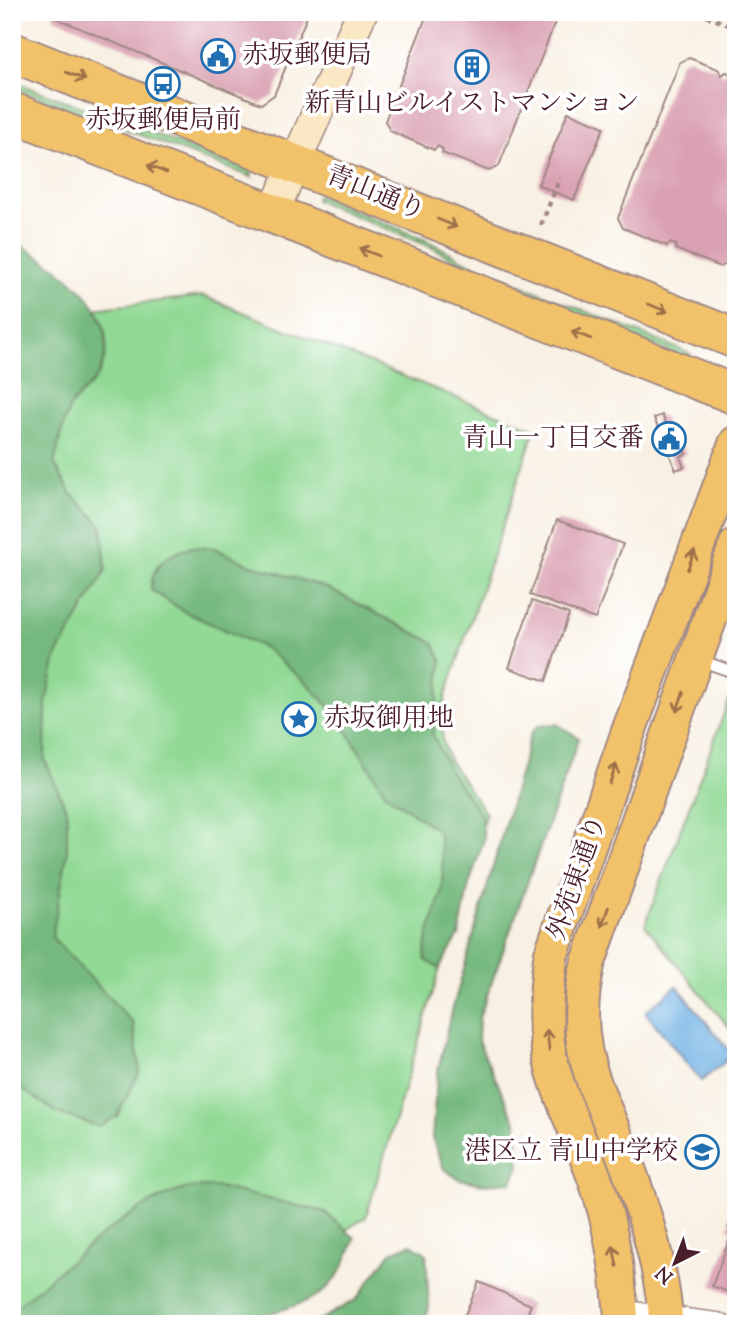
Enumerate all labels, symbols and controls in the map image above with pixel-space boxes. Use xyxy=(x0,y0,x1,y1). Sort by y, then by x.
public building icon: 赤坂郵便局 xyxy=(199,37,237,75)
place label: 赤坂郵便局 xyxy=(242,38,372,75)
building icon: 新青山ビルイストマンション xyxy=(453,48,491,86)
bus stop icon: 赤坂郵便局前 xyxy=(144,65,182,103)
one-way arrow xyxy=(64,71,86,84)
place label: 新青山ビルイストマンション xyxy=(304,86,640,123)
place label: 赤坂郵便局前 xyxy=(85,103,241,140)
street label: 青山通り xyxy=(320,157,430,231)
one-way arrow xyxy=(147,161,169,174)
one-way arrow xyxy=(436,217,457,230)
one-way arrow xyxy=(358,245,380,258)
one-way arrow xyxy=(647,302,668,315)
one-way arrow xyxy=(570,327,592,340)
public building icon: 青山一丁目交番 xyxy=(650,420,688,458)
place label: 青山一丁目交番 xyxy=(462,421,644,458)
one-way arrow xyxy=(686,550,698,572)
one-way arrow xyxy=(673,691,685,713)
place icon: 赤坂御用地 xyxy=(280,700,318,738)
place label: 赤坂御用地 xyxy=(324,701,454,738)
one-way arrow xyxy=(607,763,620,785)
street label: 外苑東通り xyxy=(539,811,617,945)
one-way arrow xyxy=(598,905,610,927)
one-way arrow xyxy=(541,1029,554,1051)
school or university icon: 港区立 青山中学校 xyxy=(683,1133,721,1171)
place label: 港区立 青山中学校 xyxy=(464,1134,678,1171)
north arrow xyxy=(640,1228,710,1298)
one-way arrow xyxy=(608,1245,622,1268)
text: N xyxy=(651,1259,680,1289)

